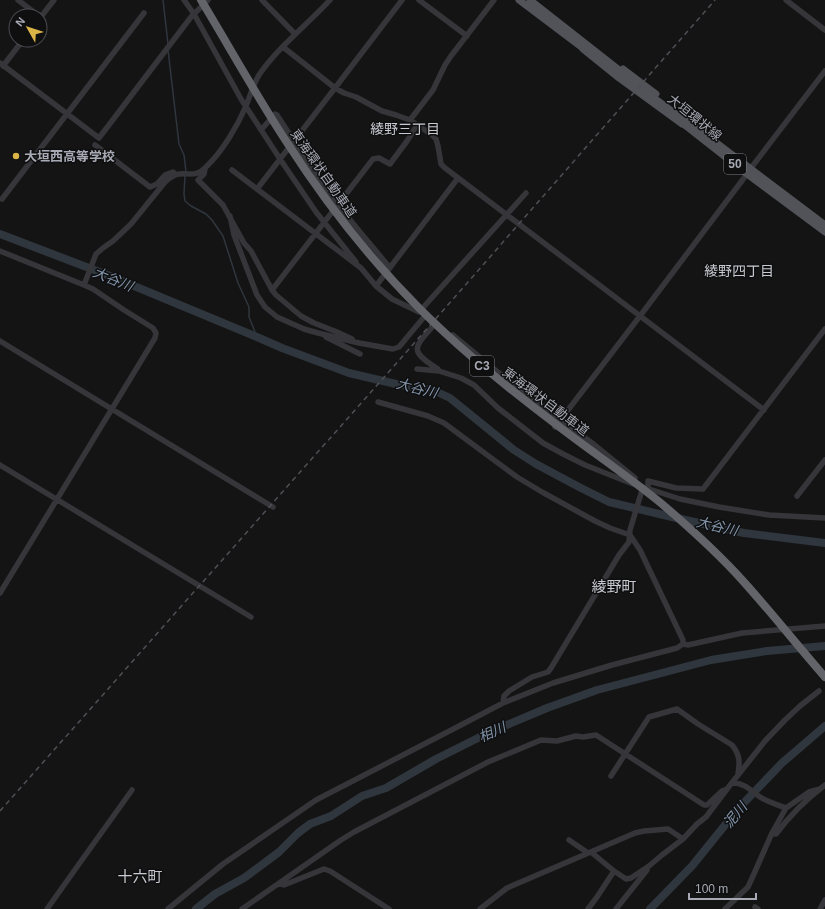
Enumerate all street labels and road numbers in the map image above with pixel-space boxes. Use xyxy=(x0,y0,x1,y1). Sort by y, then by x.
street label: 大垣環状線 xyxy=(665,91,725,144)
street label: 東海環状自動車道 xyxy=(288,126,360,220)
road number: 50 xyxy=(724,154,746,174)
road number: C3 xyxy=(470,356,494,376)
street label: 東海環状自動車道 xyxy=(500,364,592,439)

